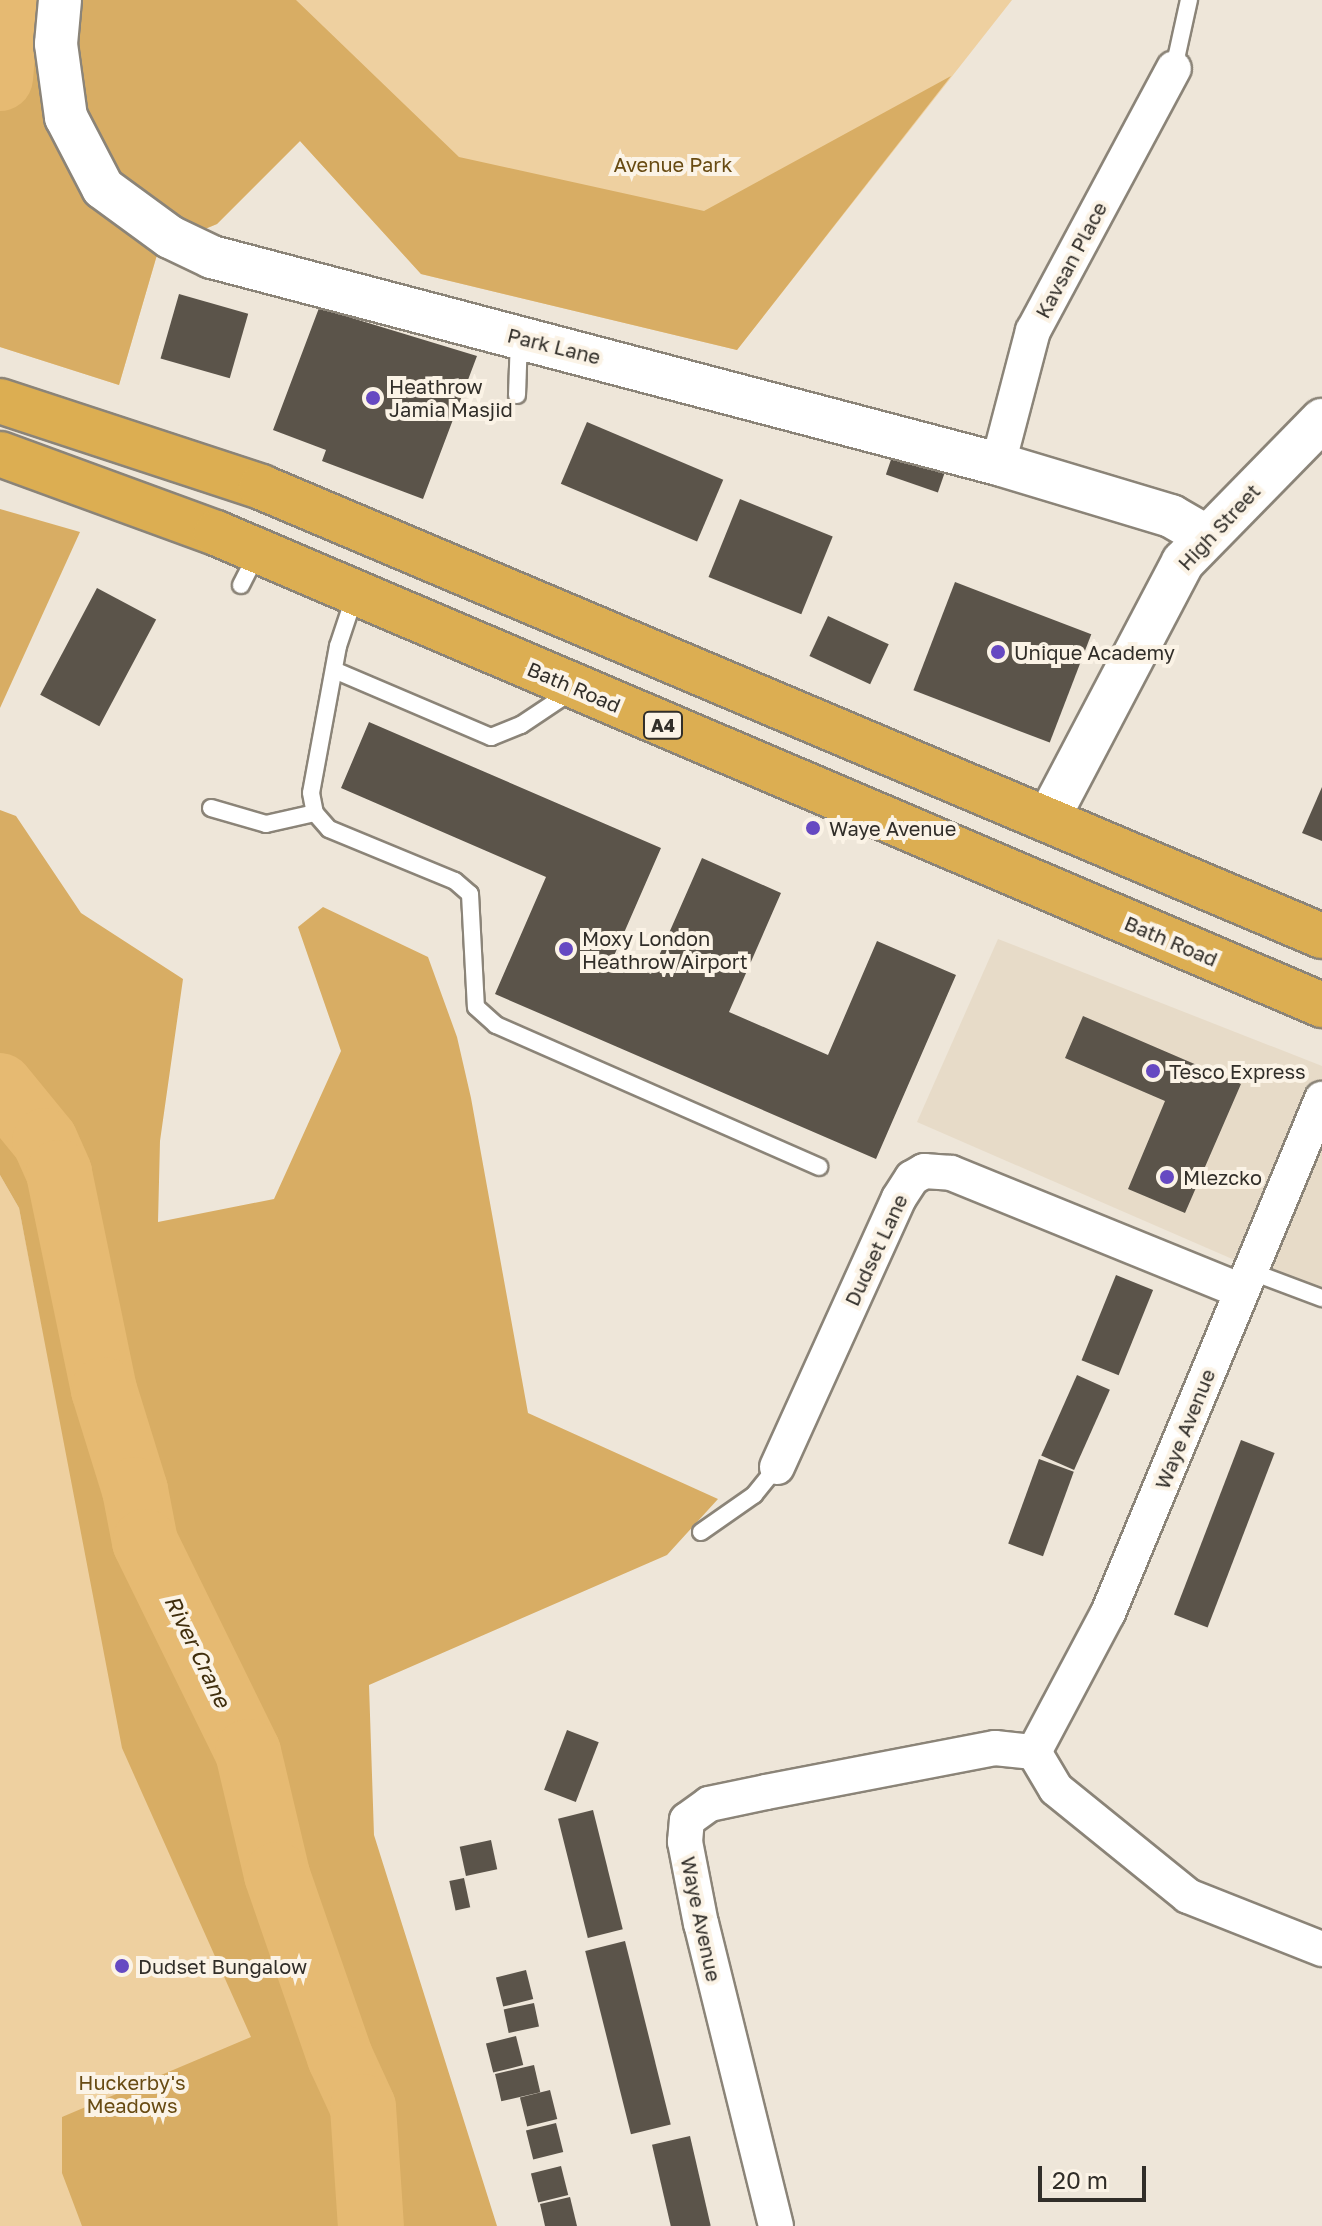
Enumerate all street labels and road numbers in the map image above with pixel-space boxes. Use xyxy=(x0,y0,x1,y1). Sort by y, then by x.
street label: Kavsan Place xyxy=(1030,198,1112,322)
street label: Park Lane xyxy=(505,323,603,369)
street label: High Street xyxy=(1173,479,1265,575)
street label: Bath Road xyxy=(524,657,624,717)
road number: A4 xyxy=(641,711,685,739)
street label: Bath Road xyxy=(1121,911,1221,971)
street label: Dudset Lane xyxy=(840,1190,912,1310)
street label: Waye Avenue xyxy=(1150,1365,1220,1493)
street label: Waye Avenue xyxy=(676,1854,726,1984)

